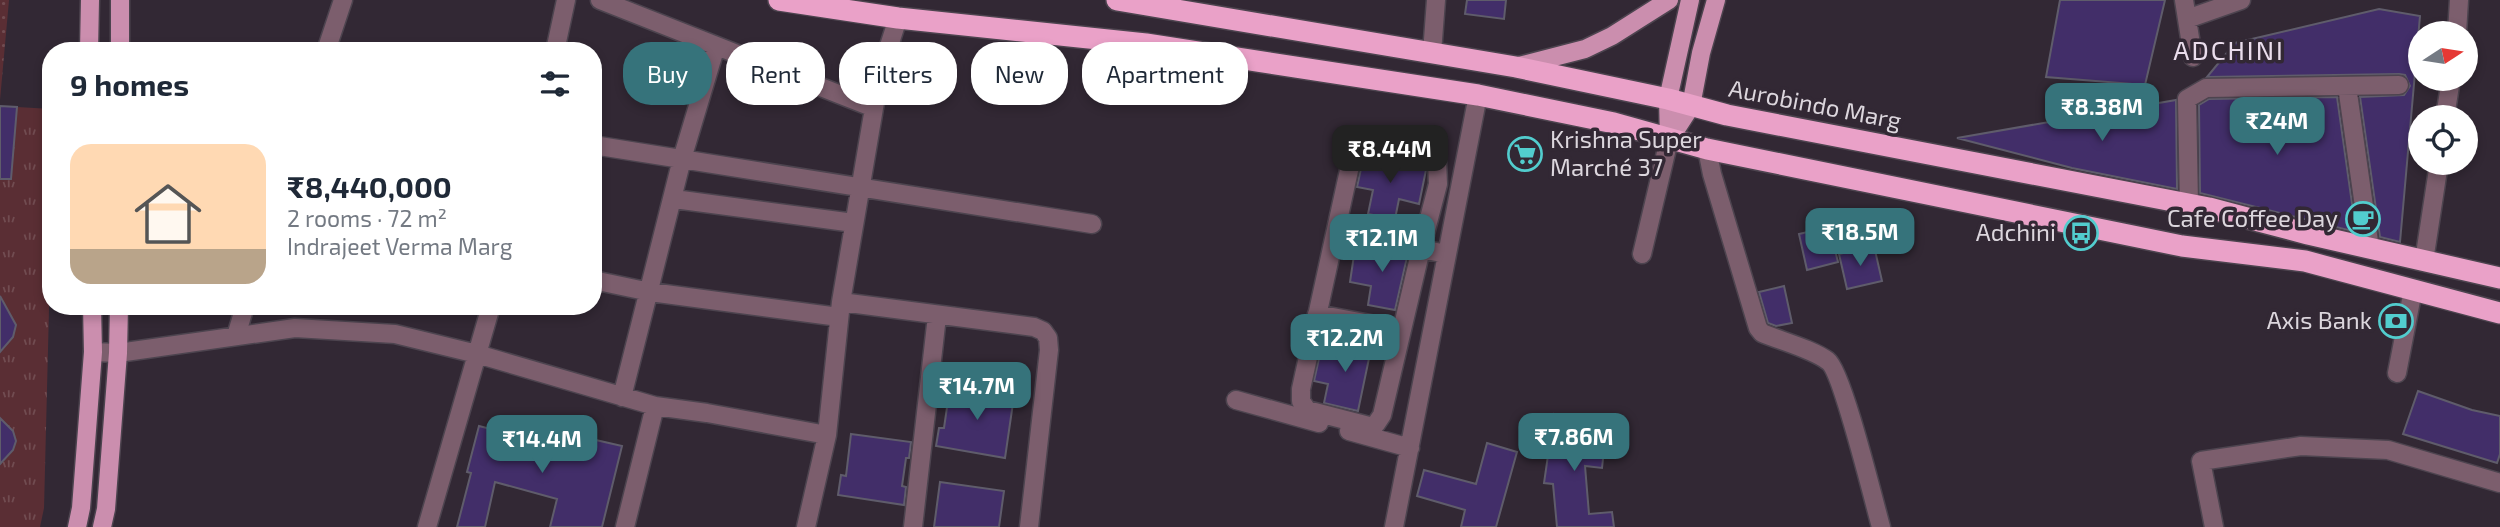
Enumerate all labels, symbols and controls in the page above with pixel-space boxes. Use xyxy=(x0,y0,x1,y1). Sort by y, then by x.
north arrow xyxy=(2408,21,2478,91)
map controls xyxy=(2408,21,2478,175)
district label: ADCHINI xyxy=(2173,34,2285,65)
chip: Buy xyxy=(623,42,712,105)
chip: Rent xyxy=(726,42,825,105)
chip: Filters xyxy=(839,42,957,105)
chip: New xyxy=(971,42,1068,105)
chip: Apartment xyxy=(1082,42,1248,105)
icon: filters xyxy=(536,65,574,103)
text: 9 homes xyxy=(70,66,189,102)
street label: Aurobindo Marg xyxy=(1727,73,1904,134)
pin: ₹8.38M xyxy=(2045,83,2159,143)
text: ₹8.38M xyxy=(2061,92,2143,120)
pin: ₹24M xyxy=(2236,97,2318,157)
button: locate xyxy=(2408,105,2478,175)
text: ₹24M xyxy=(2246,106,2308,134)
place label: Krishna Super Marché 37 xyxy=(1550,124,1702,181)
pin: ₹8.44M xyxy=(1333,125,1447,185)
text: ₹8.44M xyxy=(1348,134,1432,162)
supermarket icon: Krishna Super Marché 37 xyxy=(1506,135,1544,173)
text: ₹8,440,000 xyxy=(287,168,452,204)
icon: home xyxy=(126,172,210,256)
cafe icon: Cafe Coffee Day xyxy=(2344,200,2382,238)
place label: Cafe Coffee Day xyxy=(2167,203,2338,232)
text: 2 rooms · 72 m² xyxy=(287,204,447,232)
pin: ₹18.5M xyxy=(1803,208,1917,268)
bus stop icon: Adchini xyxy=(2062,214,2100,252)
pin: ₹12.1M xyxy=(1325,215,1439,274)
text: ₹18.5M xyxy=(1821,217,1899,245)
place label: Adchini xyxy=(1976,217,2056,246)
text: ₹12.1M xyxy=(1346,223,1418,251)
text: Indrajeet Verma Marg xyxy=(287,232,513,260)
bank icon: Axis Bank xyxy=(2377,302,2415,340)
place label: Axis Bank xyxy=(2267,305,2372,334)
pin: ₹12.2M xyxy=(1288,314,1402,374)
text: ₹12.2M xyxy=(1307,323,1383,351)
pin: ₹14.7M xyxy=(920,362,1034,422)
text: ₹14.7M xyxy=(939,371,1015,399)
pin: ₹7.86M xyxy=(1517,414,1631,473)
pin: ₹14.4M xyxy=(485,416,599,475)
text: ₹7.86M xyxy=(1534,422,1614,450)
text: ₹14.4M xyxy=(502,424,582,452)

